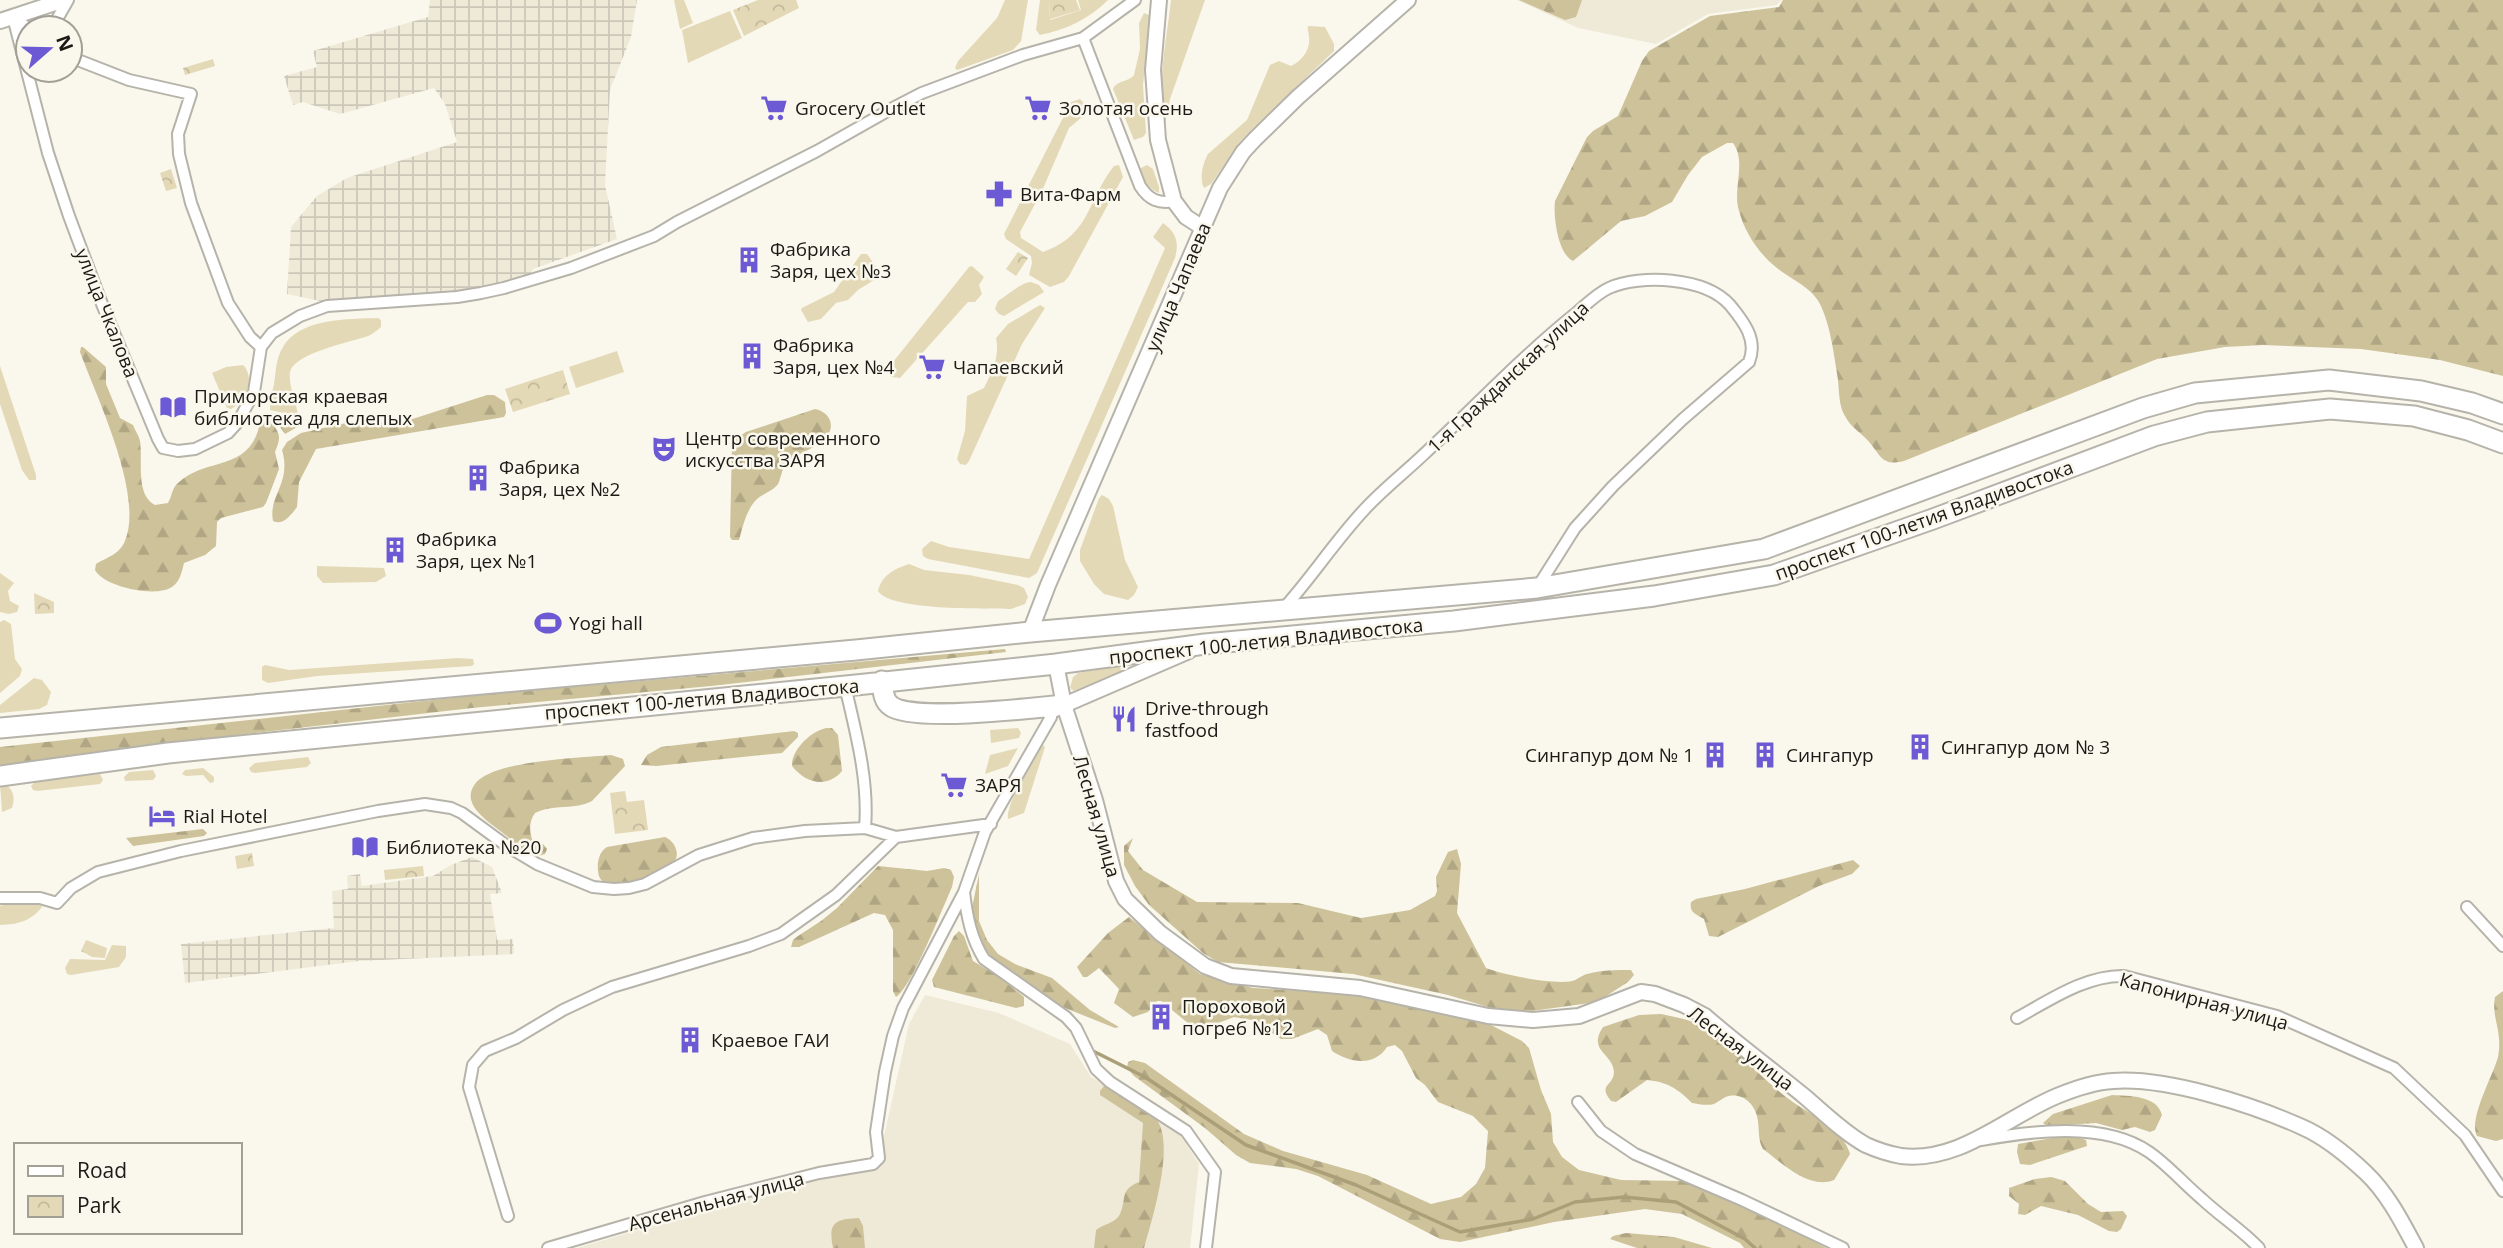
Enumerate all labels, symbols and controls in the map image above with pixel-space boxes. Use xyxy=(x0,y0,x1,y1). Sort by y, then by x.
north arrow xyxy=(14,14,84,84)
text: N xyxy=(50,31,80,55)
supermarket icon: Grocery Outlet xyxy=(759,93,789,123)
supermarket icon: Золотая осень xyxy=(1023,93,1053,123)
place label: Grocery Outlet xyxy=(795,95,926,121)
place label: Золотая осень xyxy=(1059,95,1193,121)
pharmacy icon: Вита-Фарм xyxy=(984,179,1014,209)
place label: Вита-Фарм xyxy=(1020,181,1121,207)
street label: улица Чапаева xyxy=(1139,218,1217,356)
place label: Фабрика Заря, цех №3 xyxy=(770,236,891,284)
street label: улица Чкалова xyxy=(69,245,145,381)
building icon: Фабрика Заря, цех №3 xyxy=(734,245,764,275)
street label: 1-я Гражданская улица xyxy=(1422,295,1594,459)
place label: Фабрика Заря, цех №4 xyxy=(773,332,894,380)
building icon: Фабрика Заря, цех №4 xyxy=(737,341,767,371)
supermarket icon: Чапаевский xyxy=(917,352,947,382)
place label: Чапаевский xyxy=(953,354,1064,380)
place label: Приморская краевая библиотека для слепых xyxy=(194,383,412,431)
library icon: Приморская краевая библиотека для слепых xyxy=(158,392,188,422)
place label: Центр современного искусства ЗАРЯ xyxy=(685,425,881,473)
theatre icon: Центр современного искусства ЗАРЯ xyxy=(649,434,679,464)
place label: Фабрика Заря, цех №2 xyxy=(499,454,620,502)
street label: проспект 100-летия Владивостока xyxy=(1771,454,2077,586)
building icon: Фабрика Заря, цех №2 xyxy=(463,463,493,493)
place label: Фабрика Заря, цех №1 xyxy=(416,526,537,574)
building icon: Фабрика Заря, цех №1 xyxy=(380,535,410,565)
sports icon: Yogi hall xyxy=(533,608,563,638)
place label: Yogi hall xyxy=(569,610,643,636)
street label: проспект 100-летия Владивостока xyxy=(1108,612,1424,670)
street label: проспект 100-летия Владивостока xyxy=(544,672,860,726)
place label: Drive-through fastfood xyxy=(1145,695,1269,743)
restaurant icon: Drive-through fastfood xyxy=(1109,704,1139,734)
building icon: Сингапур дом № 3 xyxy=(1905,732,1935,762)
place label: Сингапур дом № 3 xyxy=(1941,734,2110,760)
building icon: Сингапур дом № 1 xyxy=(1700,740,1730,770)
building icon: Сингапур xyxy=(1750,740,1780,770)
place label: Сингапур дом № 1 xyxy=(1525,742,1694,768)
place label: Сингапур xyxy=(1786,742,1874,768)
street label: Лесная улица xyxy=(1067,752,1127,880)
supermarket icon: ЗАРЯ xyxy=(939,770,969,800)
place label: ЗАРЯ xyxy=(975,772,1022,798)
hotel icon: Rial Hotel xyxy=(147,801,177,831)
place label: Rial Hotel xyxy=(183,803,268,829)
library icon: Библиотека №20 xyxy=(350,832,380,862)
place label: Библиотека №20 xyxy=(386,834,541,860)
street label: Капонирная улица xyxy=(2117,966,2291,1036)
place label: Пороховой погреб №12 xyxy=(1182,993,1293,1041)
street label: Лесная улица xyxy=(1683,1000,1799,1096)
building icon: Пороховой погреб №12 xyxy=(1146,1002,1176,1032)
building icon: Краевое ГАИ xyxy=(675,1025,705,1055)
place label: Краевое ГАИ xyxy=(711,1027,830,1053)
legend xyxy=(14,1143,242,1234)
text: Road xyxy=(77,1156,127,1184)
street label: Арсенальная улица xyxy=(625,1165,807,1237)
text: Park xyxy=(77,1191,121,1219)

